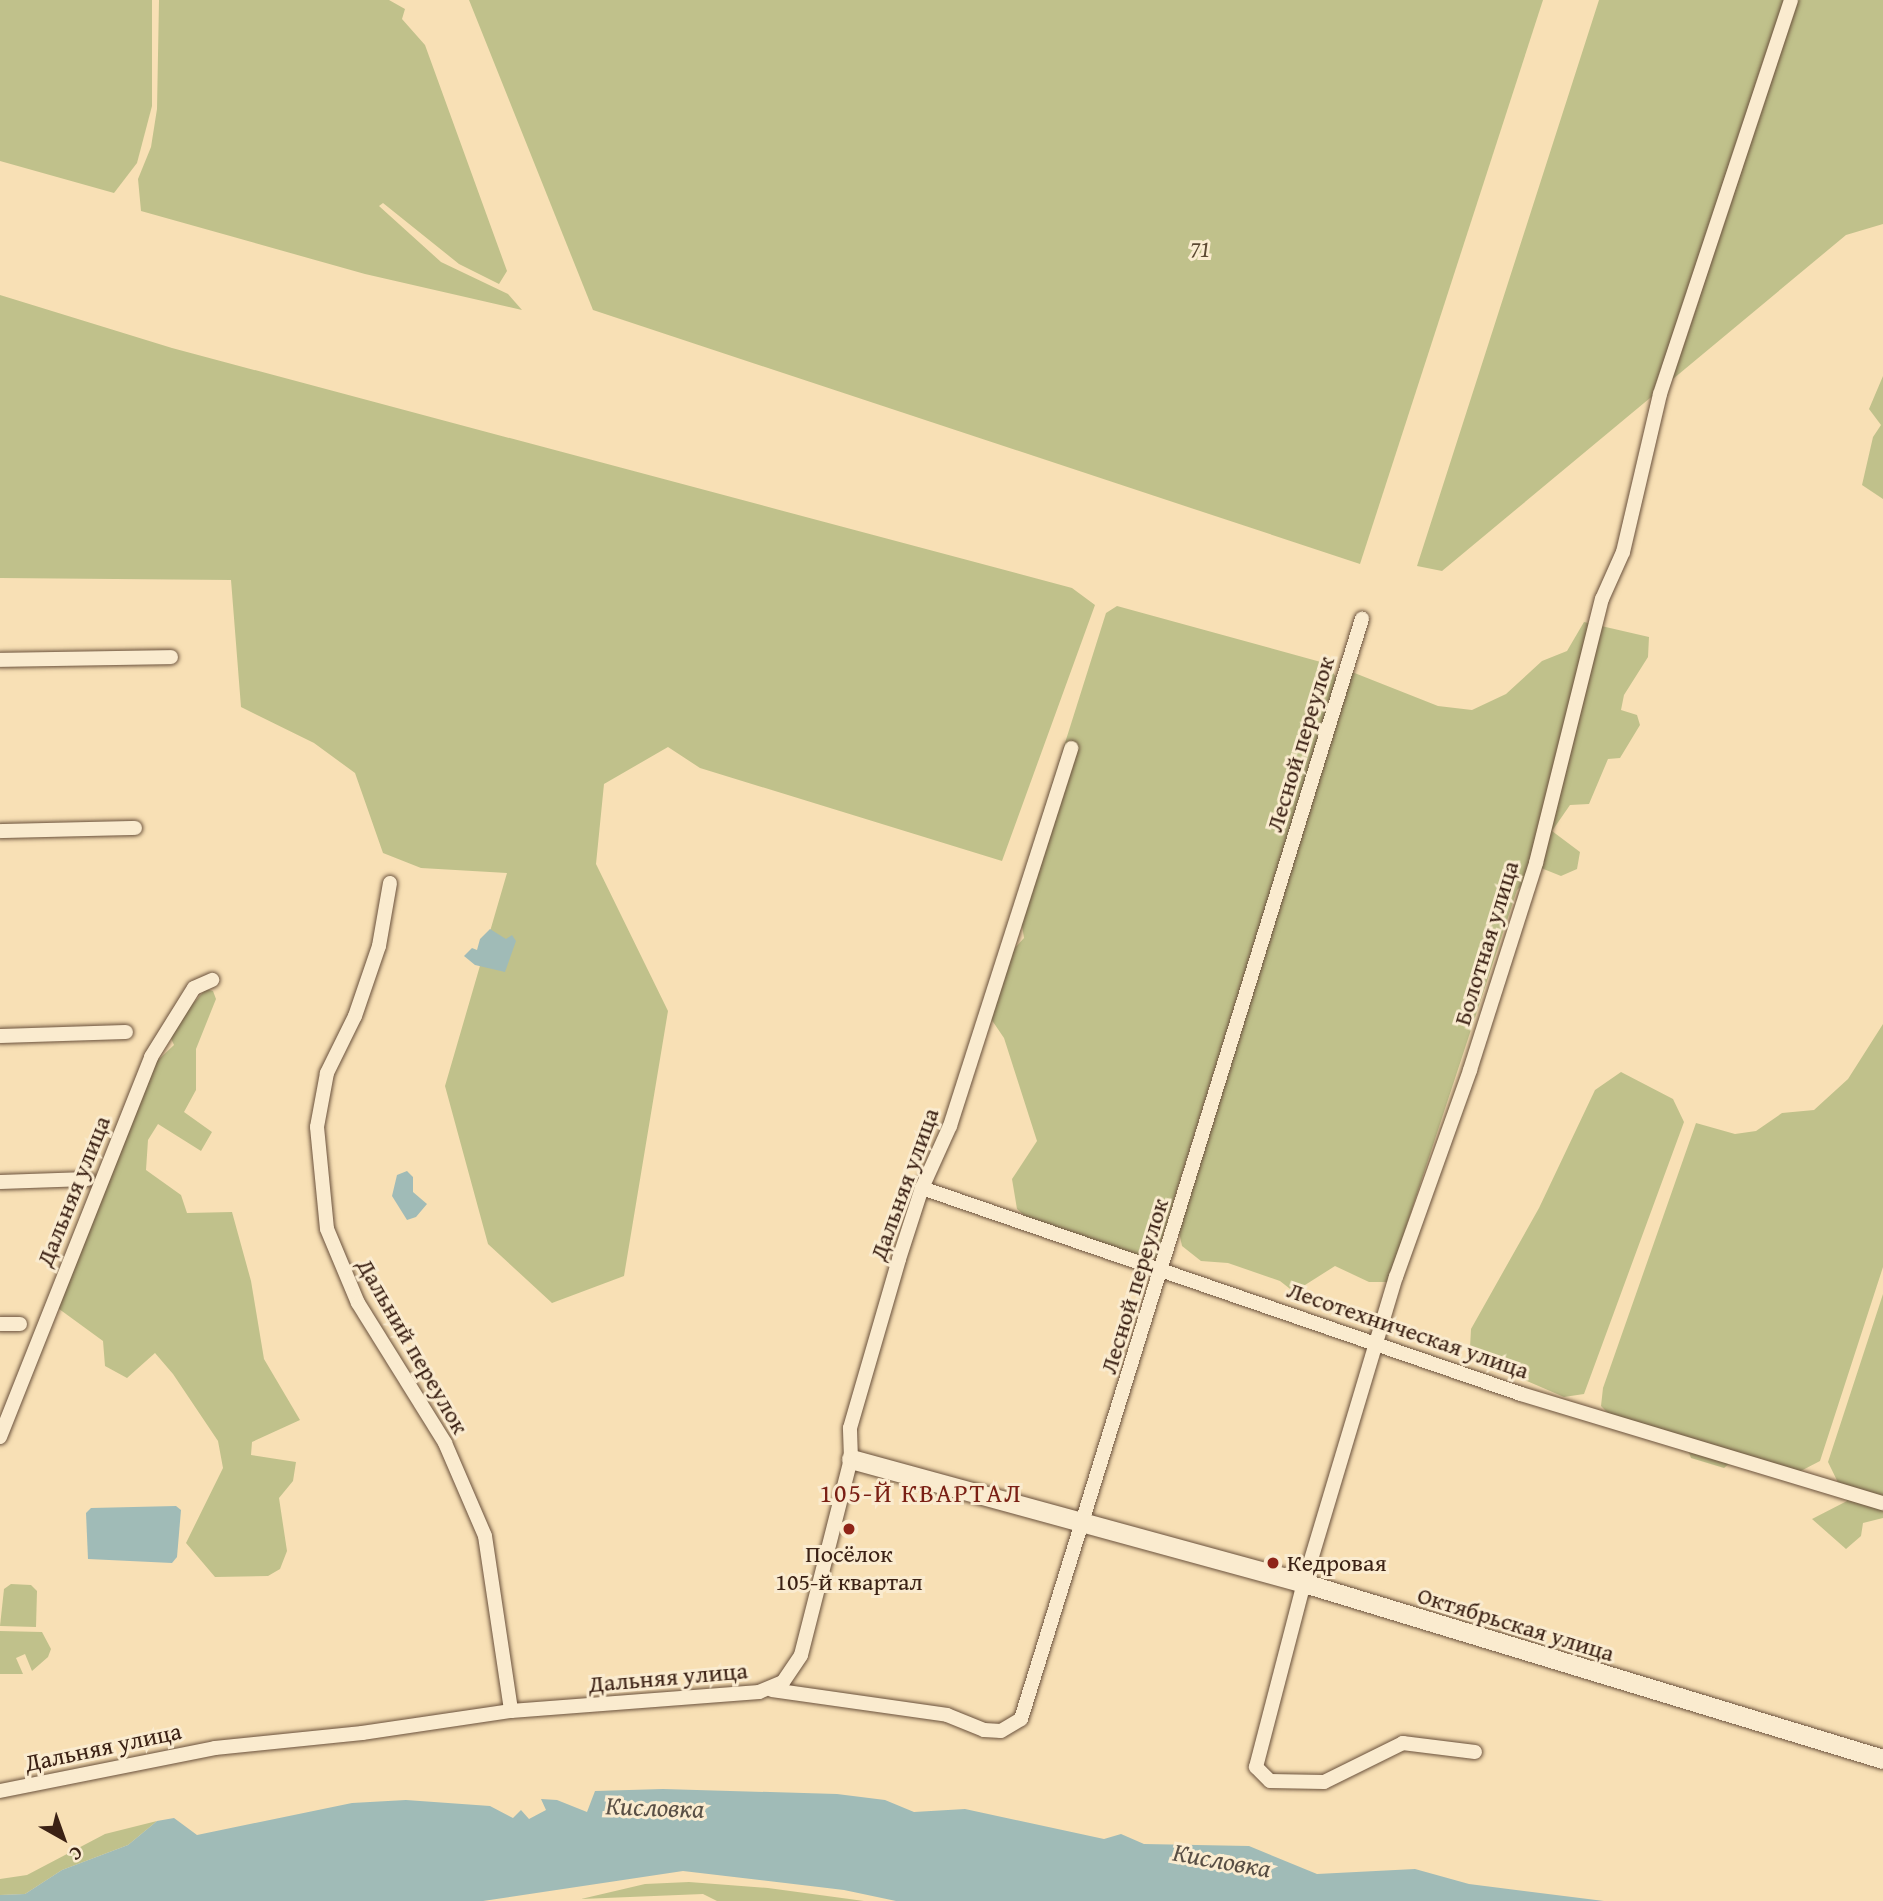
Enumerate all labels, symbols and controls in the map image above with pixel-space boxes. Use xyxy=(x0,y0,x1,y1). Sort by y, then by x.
park label: 71 xyxy=(1190,235,1210,263)
street label: Лесной переулок xyxy=(1260,653,1340,835)
street label: Болотная улица xyxy=(1447,857,1525,1029)
street label: Дальняя улица xyxy=(863,1104,945,1264)
street label: Дальняя улица xyxy=(30,1112,116,1270)
street label: Лесной переулок xyxy=(1094,1195,1174,1377)
street label: Дальний переулок xyxy=(351,1253,475,1439)
street label: Лесотехническая улица xyxy=(1283,1275,1533,1385)
district label: 105-Й КВАРТАЛ xyxy=(821,1477,1021,1509)
marker: Посёлок 105-й квартал xyxy=(841,1521,857,1537)
place label: Посёлок 105-й квартал xyxy=(775,1540,923,1596)
place label: Кедровая xyxy=(1287,1549,1387,1577)
marker: Кедровая xyxy=(1265,1555,1281,1571)
street label: Октябрьская улица xyxy=(1414,1580,1618,1668)
street label: Дальняя улица xyxy=(587,1656,749,1698)
street label: Дальняя улица xyxy=(22,1716,184,1778)
water label: Кисловка xyxy=(605,1790,705,1824)
north arrow xyxy=(28,1803,98,1873)
water label: Кисловка xyxy=(1171,1836,1273,1884)
text: С xyxy=(63,1840,90,1868)

